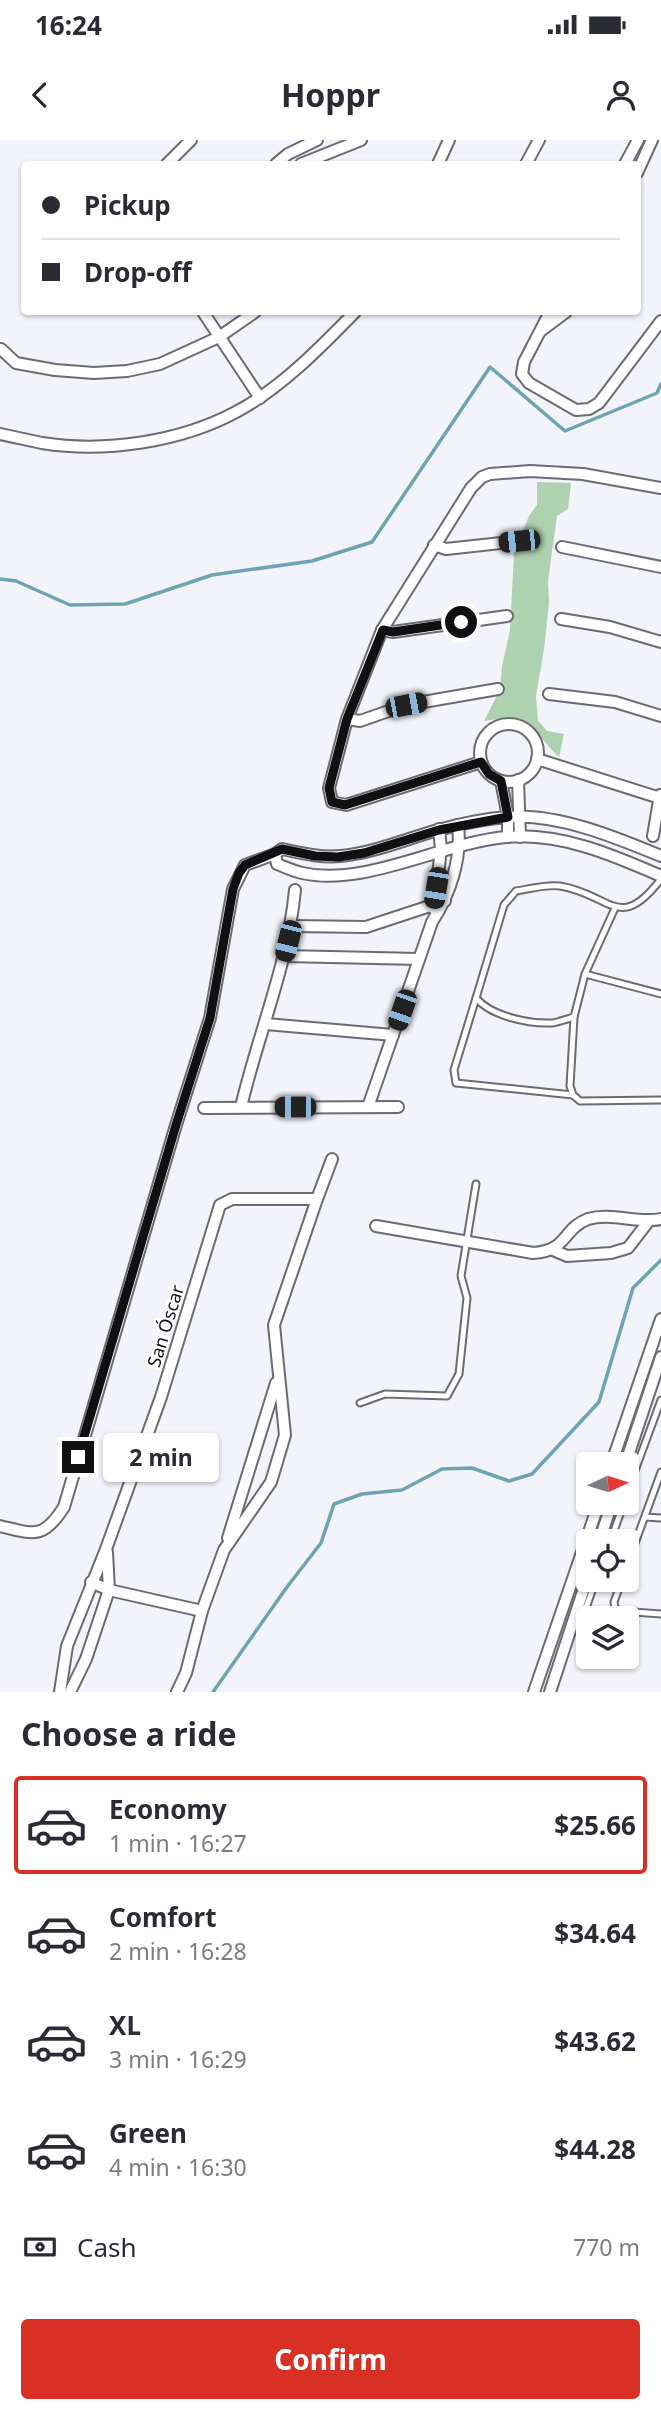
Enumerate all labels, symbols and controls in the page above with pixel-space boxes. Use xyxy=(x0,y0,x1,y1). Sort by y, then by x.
text: 16:24 xyxy=(35,7,102,43)
text: Hoppr xyxy=(281,73,380,116)
icon: back xyxy=(21,76,59,114)
icon: person xyxy=(602,76,640,114)
text: Pickup xyxy=(84,187,171,223)
text: Drop-off xyxy=(84,254,191,290)
car xyxy=(498,528,541,554)
route start xyxy=(445,606,477,638)
car xyxy=(384,691,429,719)
car xyxy=(423,866,450,910)
car xyxy=(273,918,304,964)
car xyxy=(386,987,419,1033)
car xyxy=(275,1097,317,1118)
street label: San Óscar xyxy=(141,1281,189,1370)
callout: 2 min xyxy=(102,1432,218,1482)
route end xyxy=(62,1441,94,1473)
text: 2 min xyxy=(129,1441,193,1473)
north arrow xyxy=(576,1452,639,1516)
map controls xyxy=(576,1452,639,1669)
button: locate xyxy=(576,1529,639,1592)
button: layers xyxy=(576,1606,639,1669)
text: Choose a ride xyxy=(21,1712,237,1755)
text: Economy xyxy=(109,1791,227,1827)
icon: car xyxy=(25,1794,88,1857)
text: $25.66 xyxy=(554,1807,636,1843)
text: 1 min · 16:27 xyxy=(109,1827,247,1859)
text: Comfort xyxy=(109,1899,217,1935)
icon: car xyxy=(25,1902,88,1965)
text: $34.64 xyxy=(554,1915,636,1951)
text: 2 min · 16:28 xyxy=(109,1935,247,1967)
text: XL xyxy=(109,2007,141,2043)
icon: car xyxy=(25,2010,88,2073)
text: $43.62 xyxy=(554,2023,636,2059)
text: 3 min · 16:29 xyxy=(109,2043,247,2075)
text: Green xyxy=(109,2115,187,2151)
icon: car xyxy=(25,2118,88,2181)
text: $44.28 xyxy=(554,2131,636,2167)
text: 4 min · 16:30 xyxy=(109,2151,247,2183)
icon: cash xyxy=(21,2228,59,2266)
text: Cash xyxy=(77,2229,137,2265)
text: 770 m xyxy=(573,2231,640,2263)
button: Confirm xyxy=(21,2319,640,2399)

